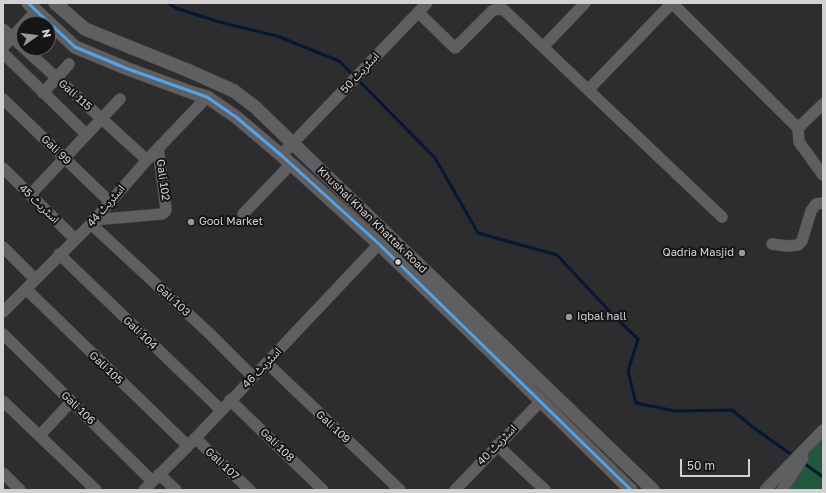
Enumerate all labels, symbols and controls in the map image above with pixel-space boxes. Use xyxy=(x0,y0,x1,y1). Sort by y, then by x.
north arrow xyxy=(16,16,56,56)
text: N xyxy=(40,28,54,39)
street label: اسٹریٹ 50 xyxy=(338,50,382,96)
street label: Gali 115 xyxy=(56,77,94,113)
street label: Gali 99 xyxy=(38,133,74,167)
street label: Gali 102 xyxy=(154,158,172,202)
street label: Khushal Khan Khattak Road xyxy=(314,164,430,276)
street label: اسٹریٹ 45 xyxy=(16,182,62,226)
street label: اسٹریٹ 44 xyxy=(84,182,128,230)
place label: Gool Market xyxy=(199,215,263,229)
marker: Gool Market xyxy=(186,217,196,227)
place label: Qadria Masjid xyxy=(663,246,734,260)
marker: Qadria Masjid xyxy=(737,248,747,258)
unlabelled marker xyxy=(393,257,403,267)
street label: Gali 103 xyxy=(153,281,193,319)
place label: Iqbal hall xyxy=(577,310,626,324)
marker: Iqbal hall xyxy=(564,312,574,322)
street label: Gali 104 xyxy=(120,314,160,352)
street label: اسٹریٹ 46 xyxy=(240,345,284,391)
street label: Gali 105 xyxy=(86,349,126,387)
street label: Gali 106 xyxy=(58,389,98,427)
street label: Gali 109 xyxy=(313,408,353,446)
street label: اسٹریٹ 40 xyxy=(475,422,519,468)
street label: Gali 108 xyxy=(257,426,297,464)
street label: Gali 107 xyxy=(202,445,242,483)
scale bar xyxy=(682,451,752,477)
text: 50 m xyxy=(687,458,715,473)

